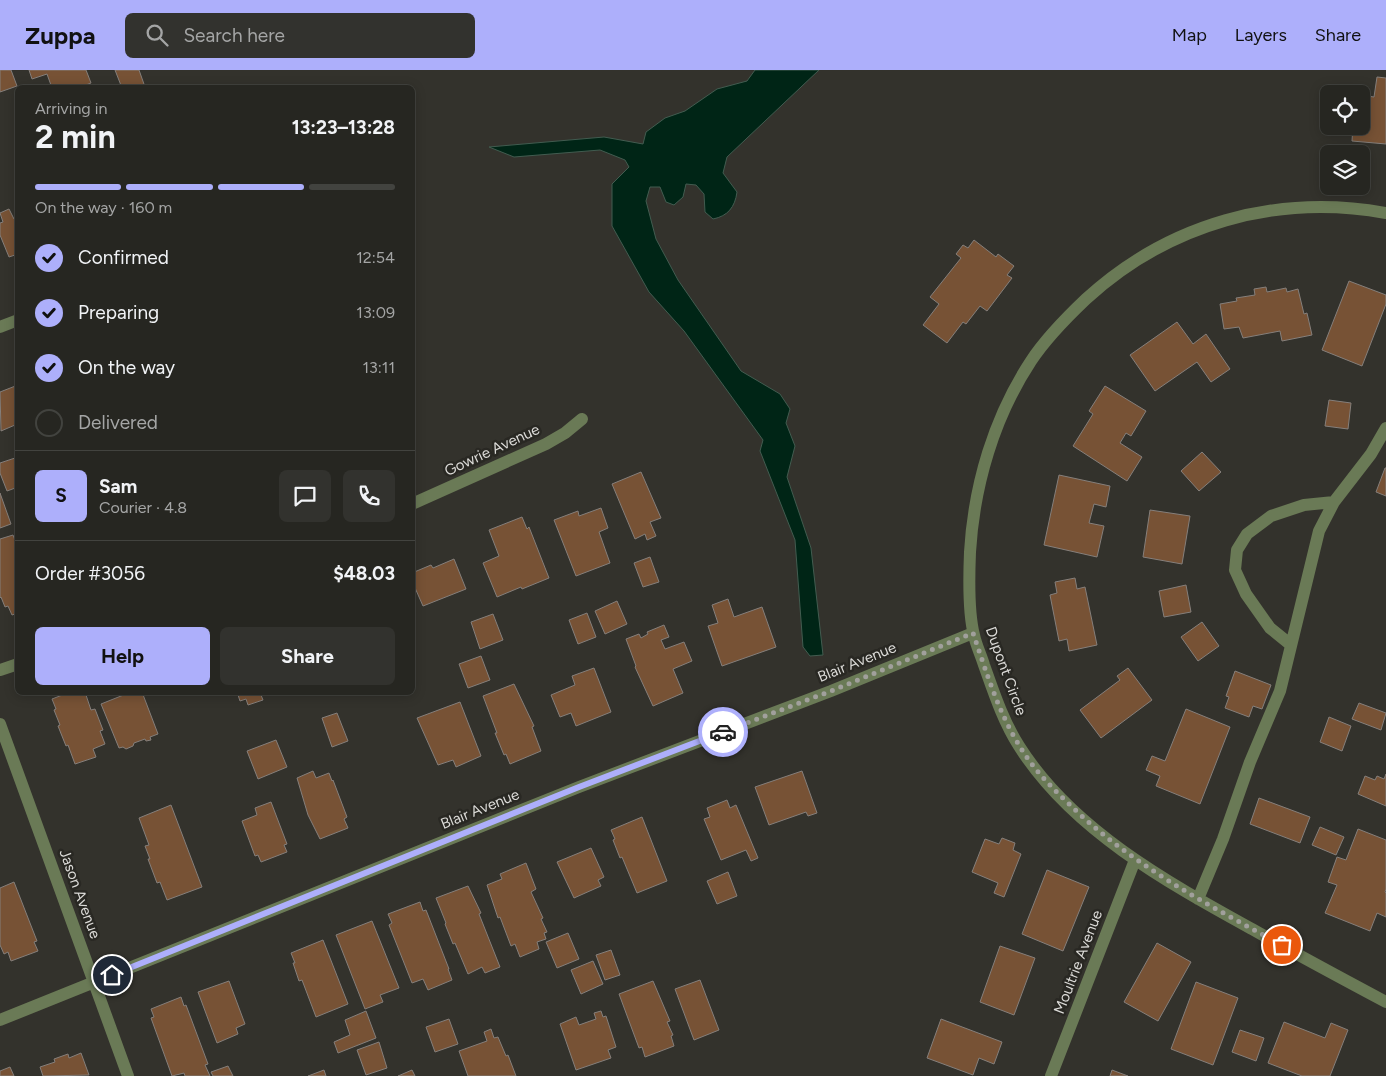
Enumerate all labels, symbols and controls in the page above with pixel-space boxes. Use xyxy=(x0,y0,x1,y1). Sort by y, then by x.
search box xyxy=(125,13,475,58)
text: Zuppa xyxy=(25,21,95,50)
icon: search xyxy=(143,21,171,49)
text: Search here xyxy=(183,24,285,47)
text: Map xyxy=(1172,24,1207,46)
text: Layers xyxy=(1235,24,1287,46)
text: Share xyxy=(1315,24,1361,46)
map controls xyxy=(1320,85,1370,195)
button: locate xyxy=(1320,85,1370,135)
text: Arriving in xyxy=(35,99,107,118)
text: 13:23–13:28 xyxy=(292,116,395,139)
text: 2 min xyxy=(35,118,116,156)
button: layers xyxy=(1320,145,1370,195)
text: On the way · 160 m xyxy=(35,198,172,217)
icon: check xyxy=(35,244,63,272)
text: Confirmed xyxy=(78,246,169,269)
text: 12:54 xyxy=(356,248,395,267)
icon: check xyxy=(35,299,63,327)
text: Preparing xyxy=(78,301,159,324)
text: 13:09 xyxy=(356,303,395,322)
icon: check xyxy=(35,354,63,382)
text: On the way xyxy=(78,356,175,379)
text: 13:11 xyxy=(362,358,395,377)
text: Delivered xyxy=(78,411,158,434)
street label: Gowrie Avenue xyxy=(442,420,542,480)
button: chat xyxy=(279,470,331,522)
button: phone xyxy=(343,470,395,522)
text: Sam xyxy=(99,475,137,498)
text: S xyxy=(55,484,67,507)
text: Courier · 4.8 xyxy=(99,498,187,517)
text: Order #3056 xyxy=(35,562,145,585)
text: $48.03 xyxy=(333,562,395,585)
street label: Dupont Circle xyxy=(982,624,1030,718)
button: Help xyxy=(35,627,210,685)
button: Share xyxy=(220,627,395,685)
street label: Blair Avenue xyxy=(815,638,899,686)
courier xyxy=(698,707,748,757)
icon: car xyxy=(709,718,737,746)
street label: Blair Avenue xyxy=(438,785,522,833)
street label: Jason Avenue xyxy=(55,847,105,941)
street label: Moultrie Avenue xyxy=(1050,907,1106,1017)
pin xyxy=(1261,924,1303,966)
icon: bag xyxy=(1268,931,1296,959)
pin xyxy=(91,954,133,996)
icon: home xyxy=(98,961,126,989)

